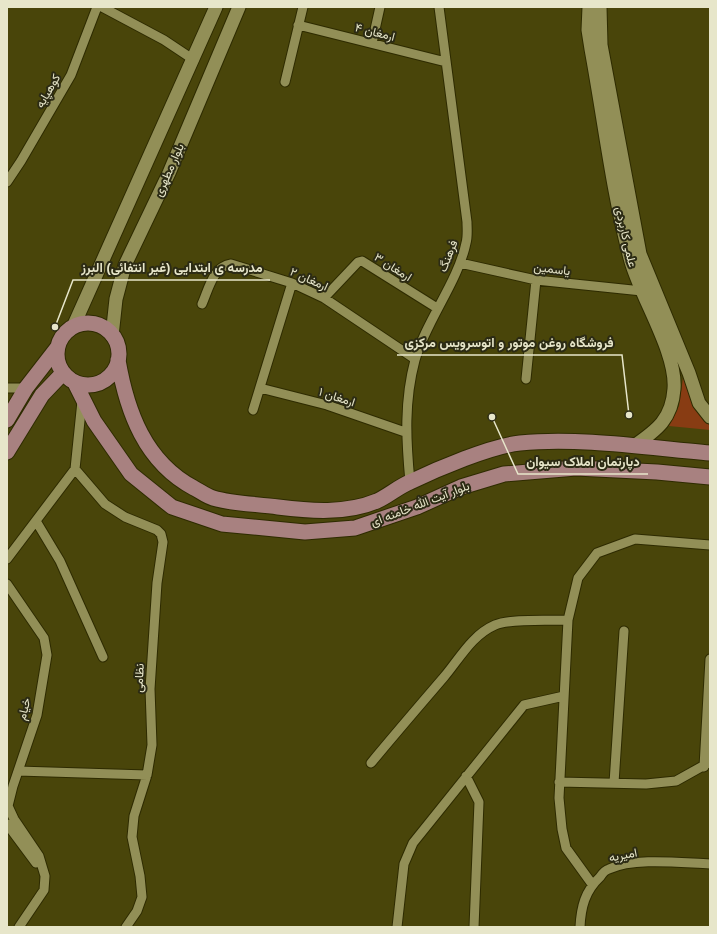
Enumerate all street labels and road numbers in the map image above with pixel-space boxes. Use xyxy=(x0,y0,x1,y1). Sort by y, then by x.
street label: ارمغان ۴ xyxy=(353,20,396,45)
street label: کوهپایه xyxy=(33,72,64,111)
street label: بلوار مطهری xyxy=(151,141,188,199)
street label: علمی کاربردی xyxy=(611,205,640,269)
street label: فرهنگ xyxy=(436,238,461,274)
street label: ارمغان ۳ xyxy=(371,250,414,285)
street label: یاسمین xyxy=(533,260,571,279)
street label: ارمغان ۲ xyxy=(287,264,330,294)
street label: ارمغان ۱ xyxy=(317,385,357,410)
street label: بلوار آیت الله خامنه ای xyxy=(369,479,472,530)
street label: نظامی xyxy=(131,663,148,693)
street label: خیام xyxy=(15,696,34,722)
street label: امیریه xyxy=(608,845,639,866)

